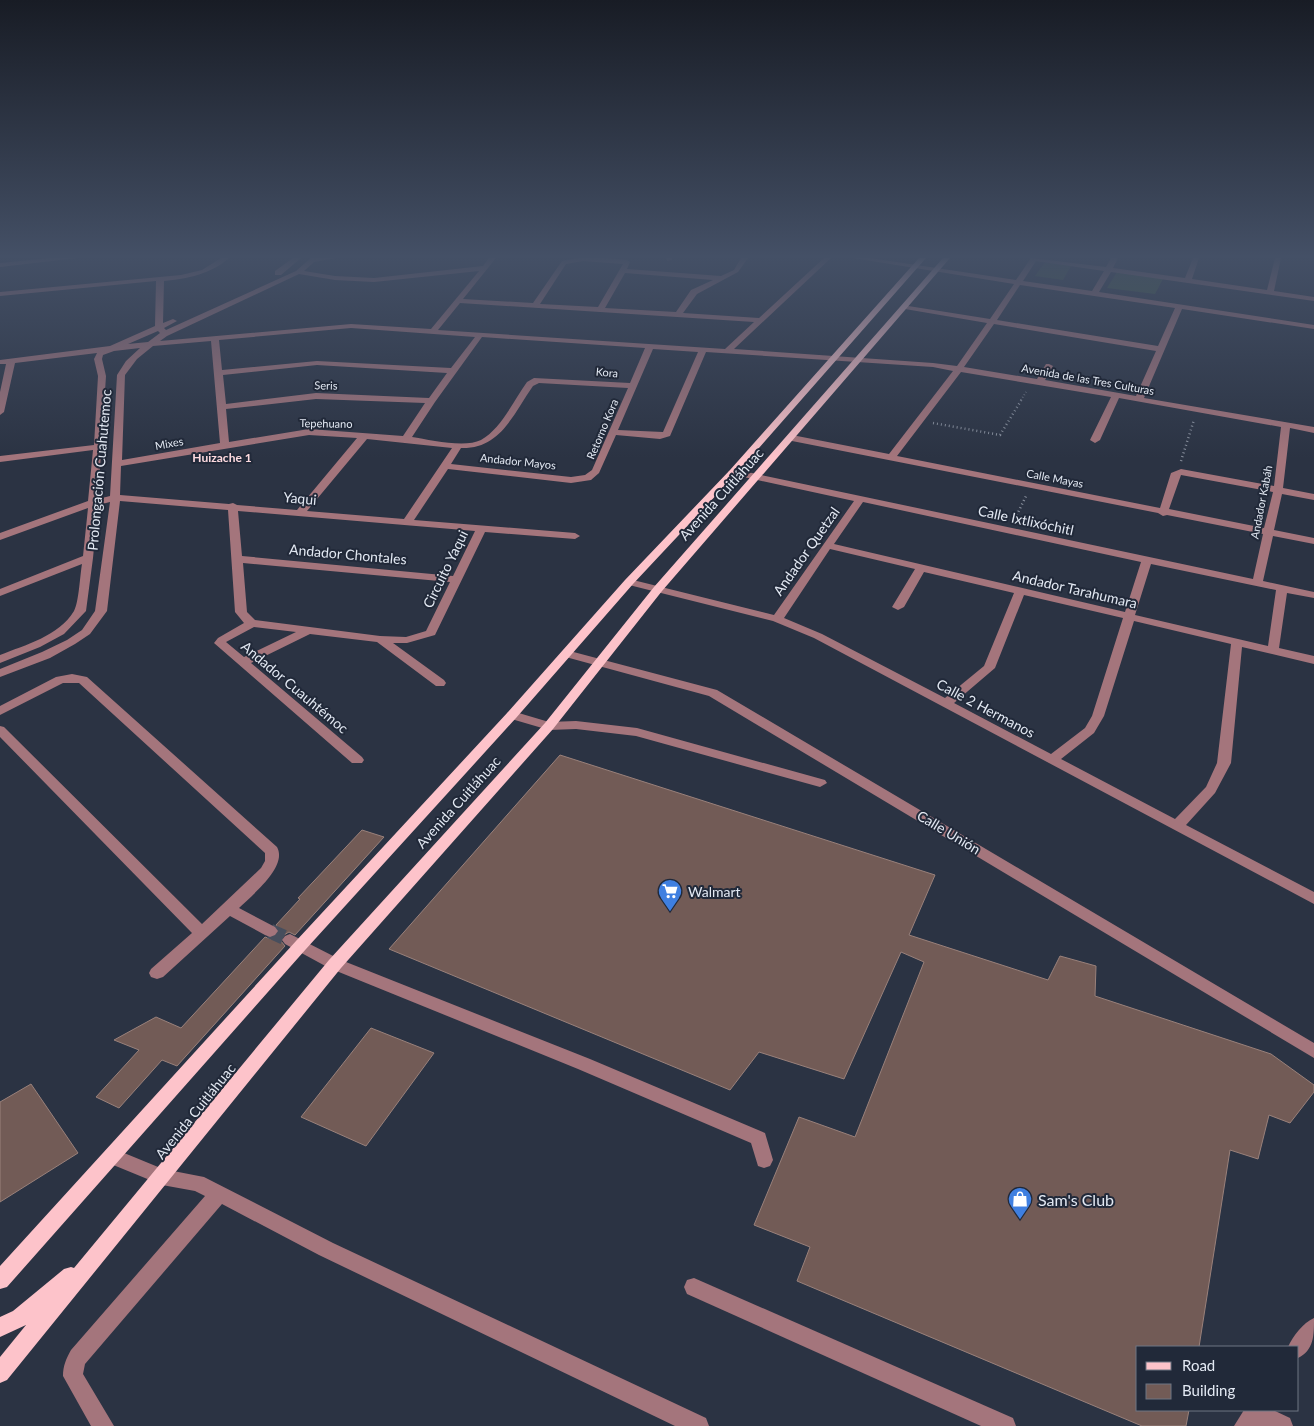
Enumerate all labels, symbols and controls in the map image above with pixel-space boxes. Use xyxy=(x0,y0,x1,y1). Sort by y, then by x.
street label: Avenida de las Tres Culturas xyxy=(1021,361,1155,397)
street label: Kora xyxy=(595,365,619,379)
street label: Seris xyxy=(314,378,338,392)
street label: Prolongación Cuahutemoc xyxy=(83,388,115,551)
street label: Retorno Kora xyxy=(583,397,621,461)
street label: Tepehuano xyxy=(299,416,353,430)
street label: Mixes xyxy=(154,434,184,452)
street label: Avenida Cuitláhuac xyxy=(675,444,767,543)
district label: Huizache 1 xyxy=(192,450,252,465)
street label: Andador Mayos xyxy=(479,451,557,471)
street label: Andador Kabáh xyxy=(1247,464,1275,540)
street label: Calle Mayas xyxy=(1025,466,1085,490)
street label: Yaqui xyxy=(283,488,317,508)
street label: Calle Ixtlixóchitl xyxy=(977,502,1075,538)
street label: Andador Quetzal xyxy=(769,503,843,599)
street label: Circuito Yaqui xyxy=(419,527,471,611)
street label: Andador Chontales xyxy=(289,540,407,568)
street label: Andador Tarahumara xyxy=(1011,566,1139,612)
street label: Andador Cuauhtémoc xyxy=(238,637,352,737)
street label: Calle 2 Hermanos xyxy=(934,675,1038,741)
street label: Avenida Cuitláhuac xyxy=(412,752,504,851)
street label: Calle Unión xyxy=(914,806,984,858)
supermarket icon: Walmart xyxy=(657,878,683,912)
place label: Walmart xyxy=(688,883,741,900)
street label: Avenida Cuitláhuac xyxy=(151,1060,239,1162)
shop icon: Sam's Club xyxy=(1007,1186,1033,1220)
place label: Sam's Club xyxy=(1038,1190,1114,1209)
legend xyxy=(1136,1346,1299,1411)
text: Road xyxy=(1182,1356,1215,1374)
text: Building xyxy=(1182,1381,1235,1399)

